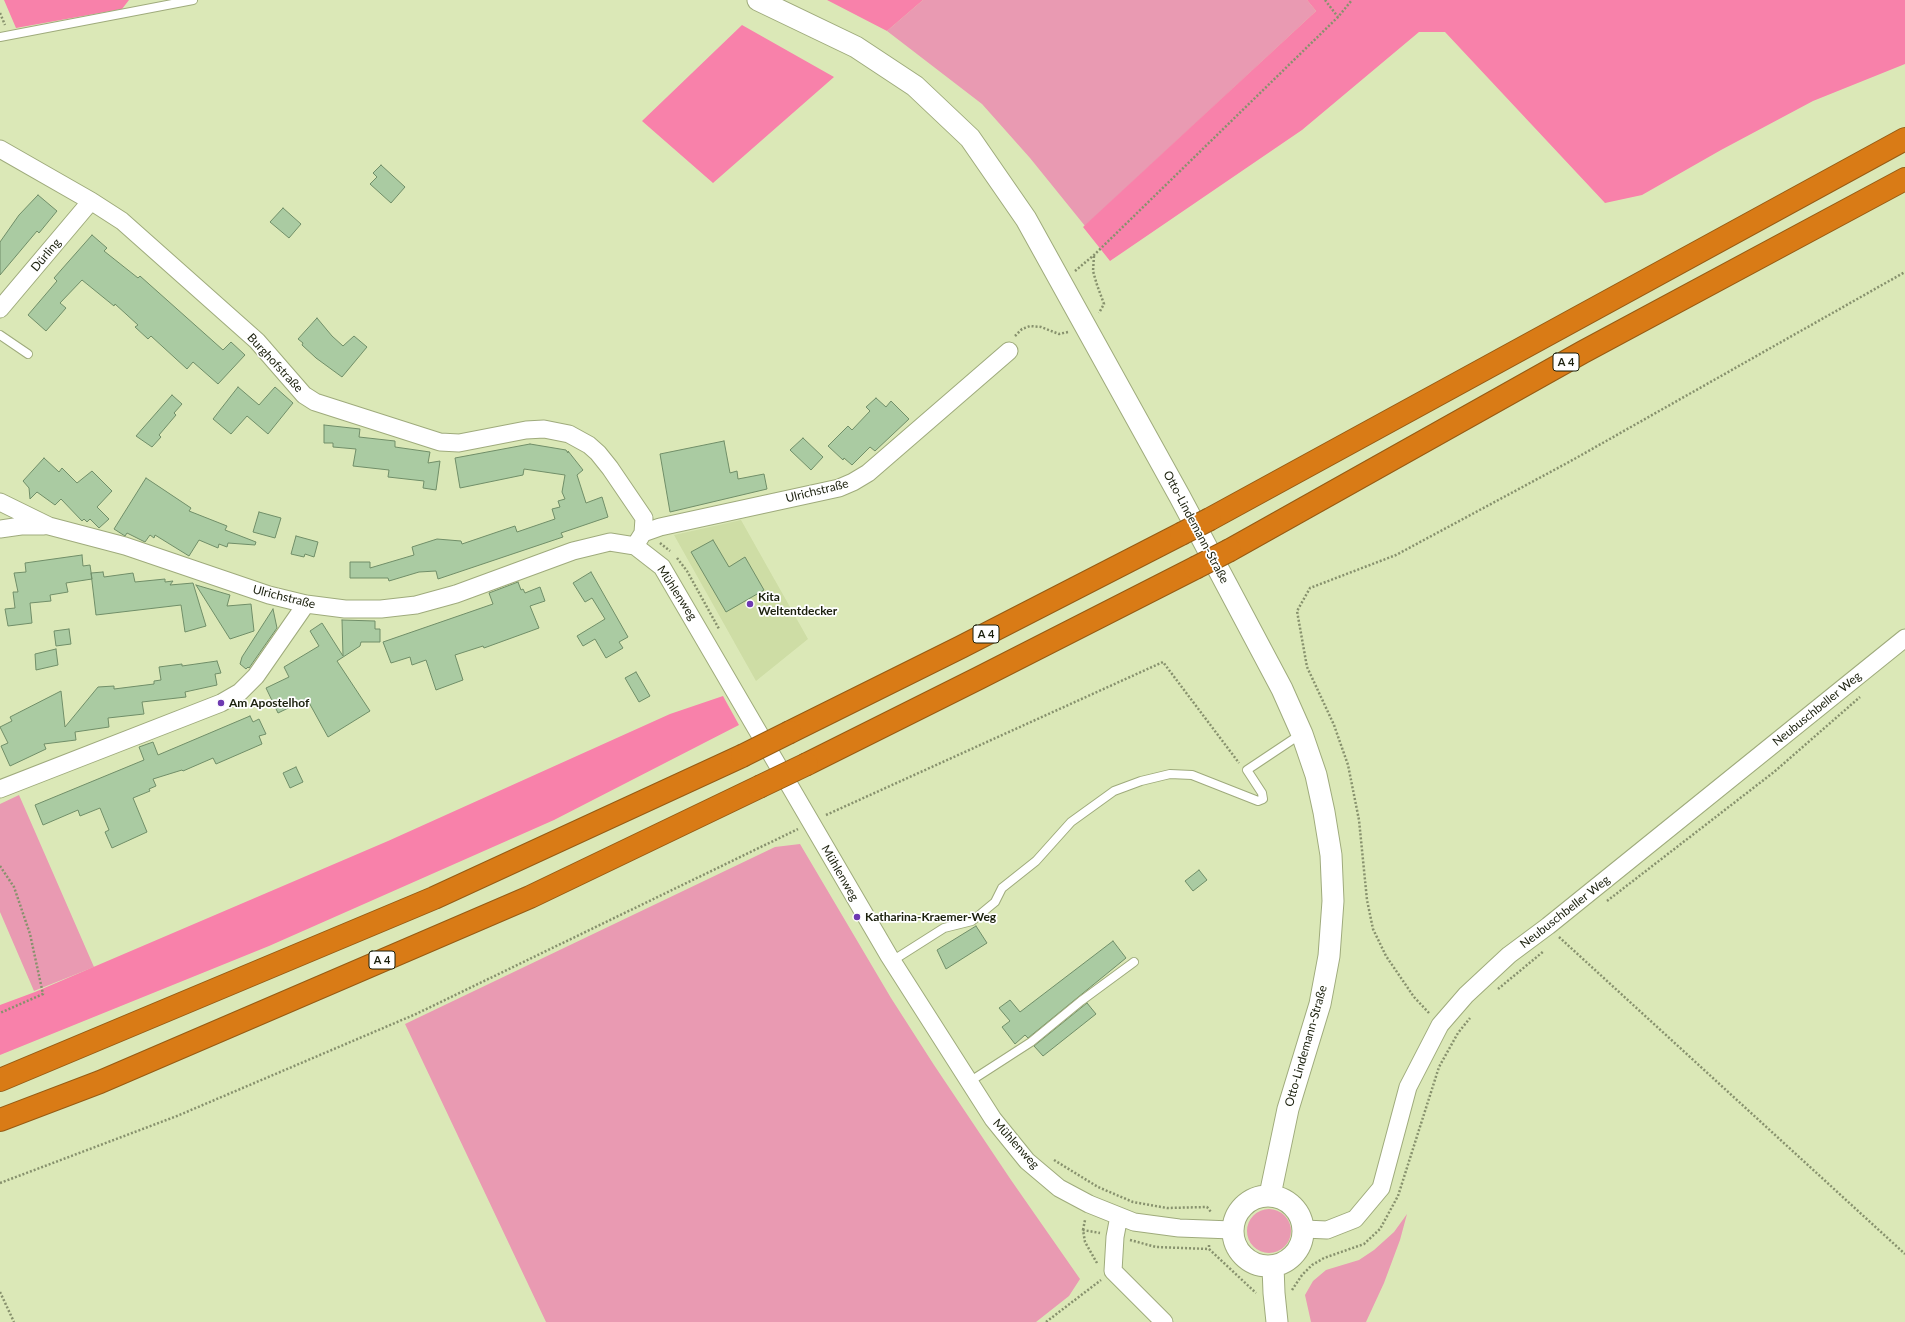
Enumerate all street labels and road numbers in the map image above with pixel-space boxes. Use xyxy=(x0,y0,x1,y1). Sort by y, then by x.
street label: Dürling xyxy=(28,236,64,274)
street label: Burghofstraße xyxy=(244,331,306,395)
road number: A 4 xyxy=(1553,353,1579,371)
street label: Otto-Lindemann-Straße xyxy=(1160,468,1232,586)
street label: Ulrichstraße xyxy=(784,476,850,506)
street label: Mühlenweg xyxy=(654,563,700,623)
street label: Ulrichstraße xyxy=(251,582,317,612)
road number: A 4 xyxy=(973,625,999,643)
street label: Neubuschbeller Weg xyxy=(1770,669,1864,749)
street label: Mühlenweg xyxy=(818,842,862,904)
street label: Neubuschbeller Weg xyxy=(1517,873,1613,951)
road number: A 4 xyxy=(369,951,395,969)
street label: Otto-Lindemann-Straße xyxy=(1282,984,1330,1108)
street label: Mühlenweg xyxy=(990,1116,1042,1172)

